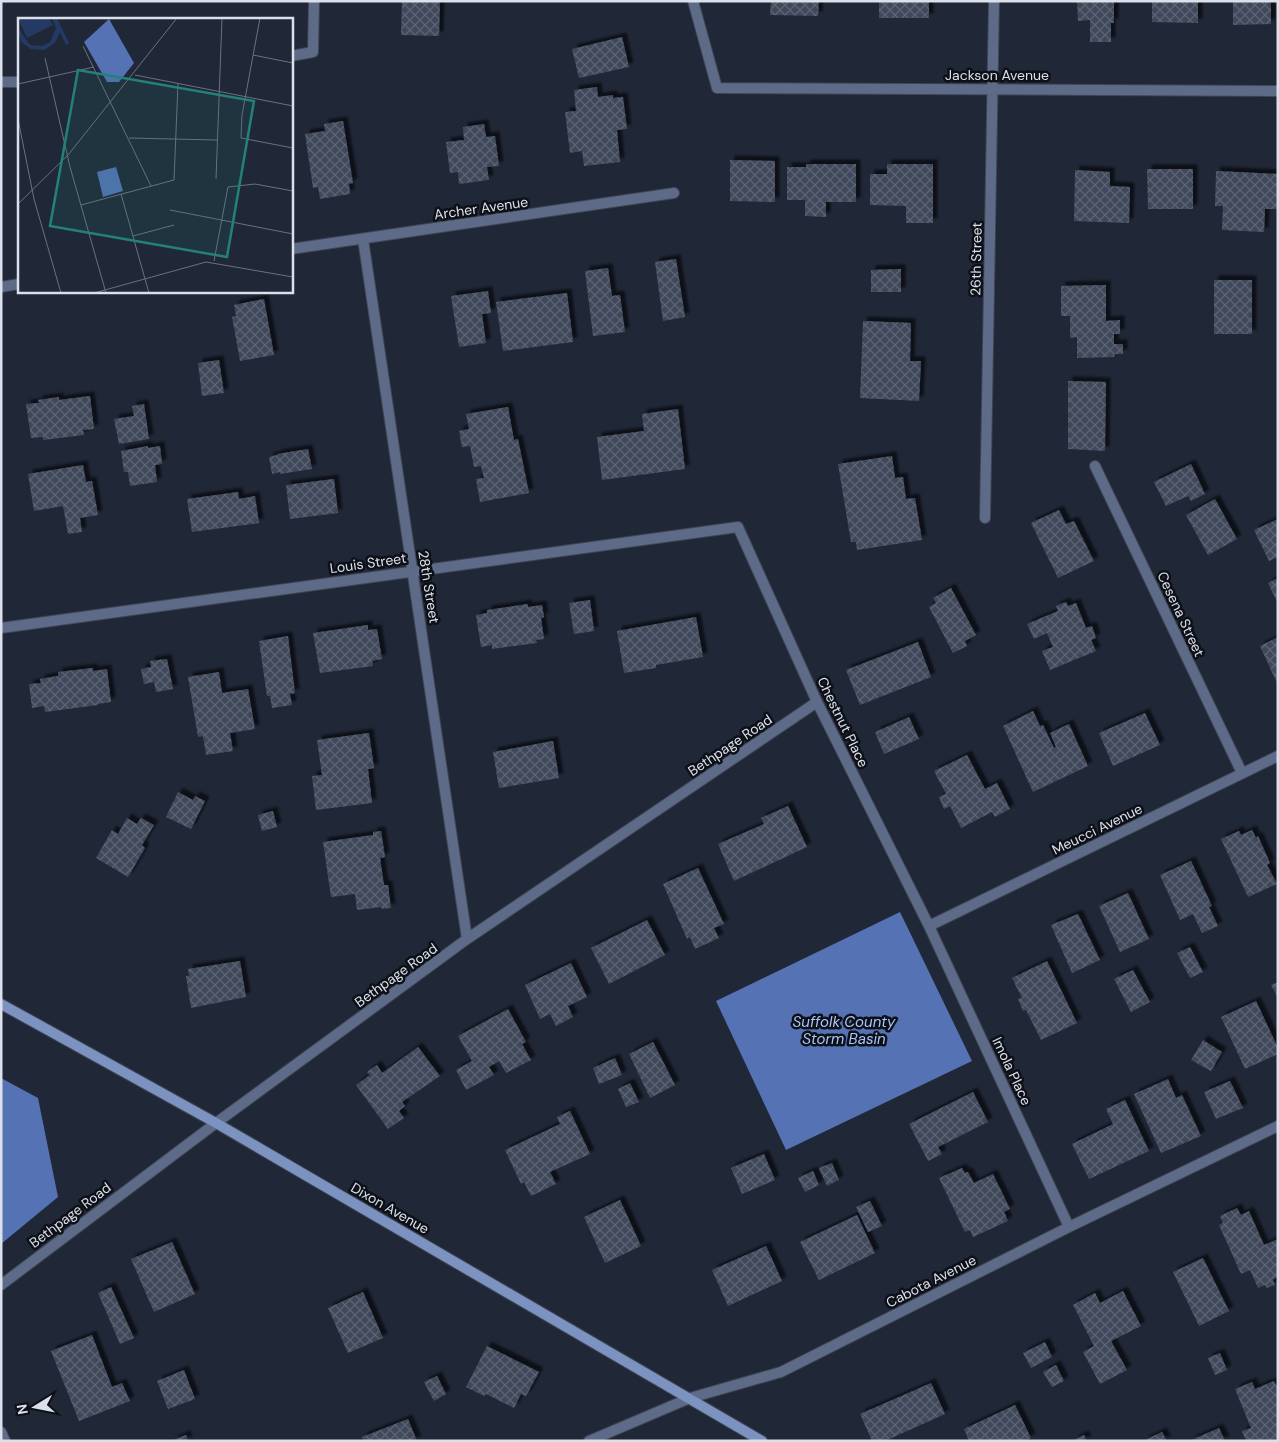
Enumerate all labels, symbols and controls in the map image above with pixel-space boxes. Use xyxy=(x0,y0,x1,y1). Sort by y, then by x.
inset map xyxy=(18,18,292,292)
street label: Jackson Avenue xyxy=(945,66,1049,84)
street label: Archer Avenue xyxy=(433,192,529,224)
street label: 26th Street xyxy=(966,222,986,296)
street label: Louis Street xyxy=(329,549,407,577)
street label: 28th Street xyxy=(414,549,444,625)
street label: Cesena Street xyxy=(1153,568,1209,660)
street label: Chestnut Place xyxy=(813,674,873,770)
street label: Bethpage Road xyxy=(684,710,776,780)
street label: Meucci Avenue xyxy=(1049,799,1145,859)
street label: Bethpage Road xyxy=(351,939,441,1011)
water label: Suffolk County Storm Basin xyxy=(793,1012,896,1049)
street label: Imola Place xyxy=(988,1034,1036,1108)
street label: Bethpage Road xyxy=(26,1178,114,1252)
street label: Dixon Avenue xyxy=(348,1178,432,1238)
street label: Cabota Avenue xyxy=(883,1251,979,1311)
north arrow xyxy=(10,1382,60,1432)
text: N xyxy=(12,1403,32,1416)

